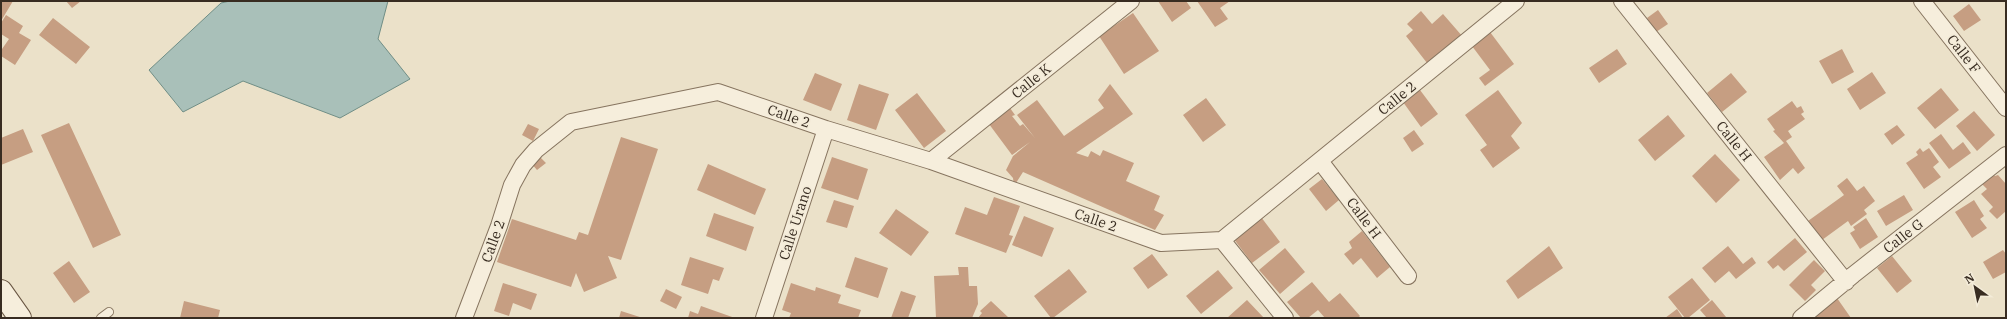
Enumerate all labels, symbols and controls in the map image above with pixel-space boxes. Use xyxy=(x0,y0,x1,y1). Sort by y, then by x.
street label: Calle F xyxy=(1943,31,1985,77)
street label: Calle K xyxy=(1008,60,1054,102)
street label: Calle 2 xyxy=(1374,77,1420,119)
street label: Calle 2 xyxy=(765,100,813,132)
street label: Calle H xyxy=(1712,117,1756,165)
street label: Calle Urano xyxy=(775,184,815,262)
street label: Calle H xyxy=(1343,194,1385,242)
street label: Calle 2 xyxy=(1072,204,1120,236)
street label: Calle G xyxy=(1879,215,1927,257)
street label: Calle 2 xyxy=(477,217,509,265)
north arrow xyxy=(1955,267,1995,307)
text: N xyxy=(1962,270,1977,287)

